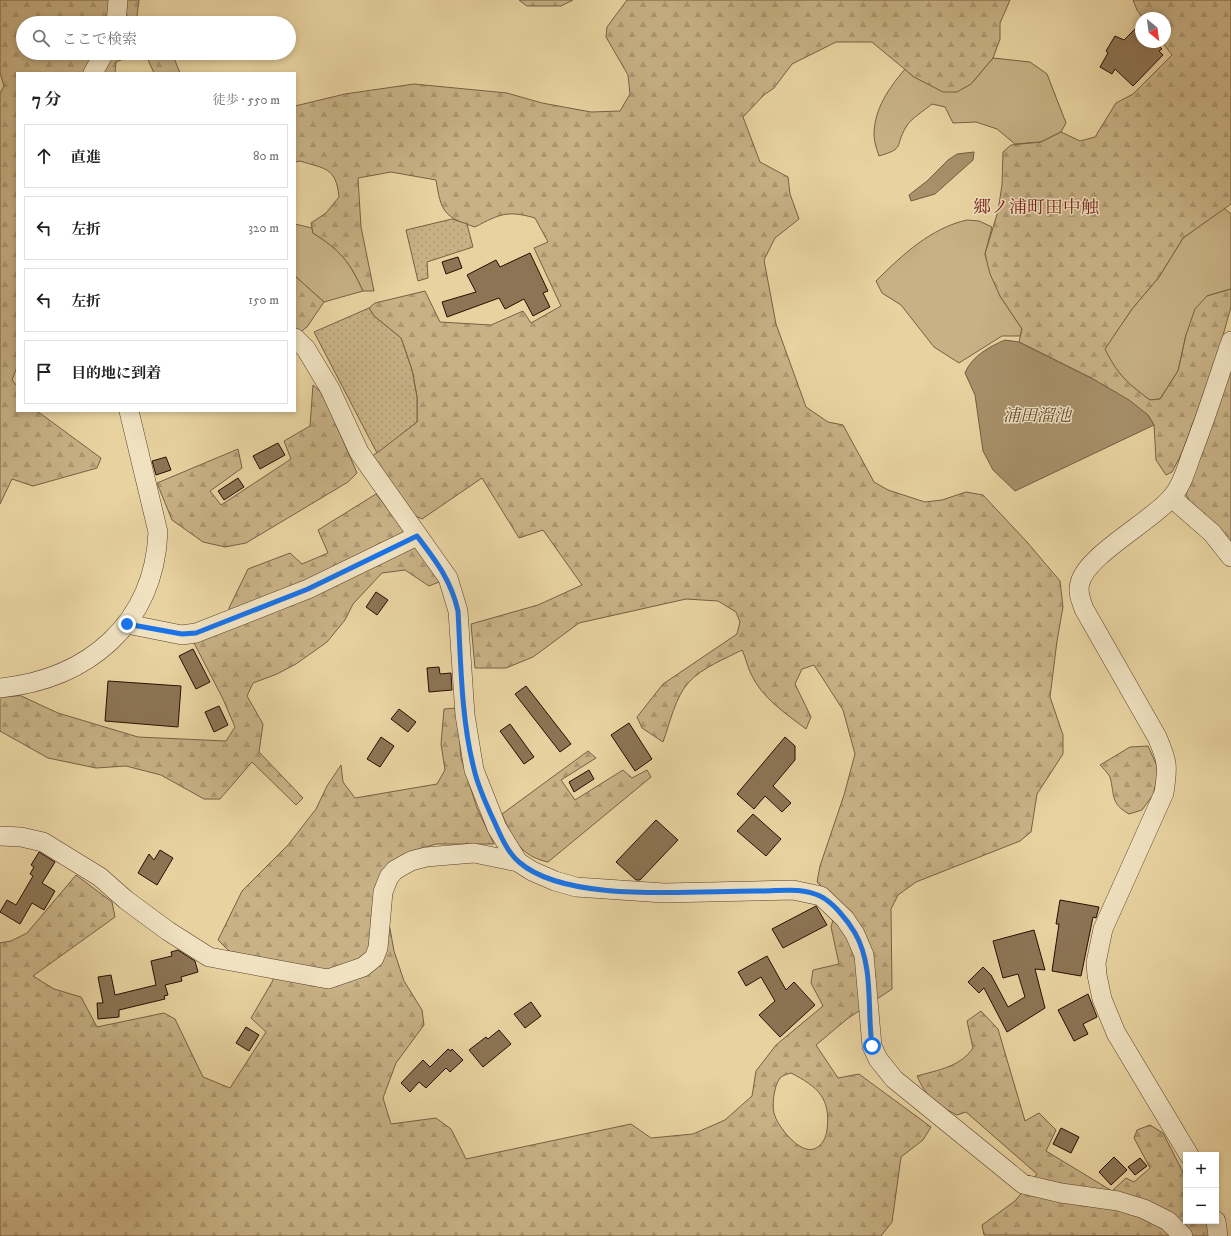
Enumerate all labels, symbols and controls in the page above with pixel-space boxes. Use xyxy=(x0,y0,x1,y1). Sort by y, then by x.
north arrow xyxy=(1135,12,1171,48)
search box xyxy=(16,16,296,60)
icon: search xyxy=(30,27,52,49)
text: ここで検索 xyxy=(62,30,137,49)
text: 7 分 xyxy=(32,89,62,111)
text: 徒歩 · 550 m xyxy=(213,92,280,108)
icon: ahead xyxy=(33,145,55,167)
text: 直進 xyxy=(71,148,101,167)
text: 80 m xyxy=(253,148,279,164)
district label: 郷ノ浦町田中触 xyxy=(973,197,1099,219)
icon: left xyxy=(33,217,55,239)
text: 左折 xyxy=(71,220,101,239)
text: 320 m xyxy=(248,220,279,236)
icon: left xyxy=(33,289,55,311)
text: 左折 xyxy=(71,292,101,311)
text: 150 m xyxy=(248,292,279,308)
icon: arrive xyxy=(33,361,55,383)
text: 目的地に到着 xyxy=(71,364,161,383)
water label: 浦田溜池 xyxy=(1003,405,1073,427)
route end xyxy=(118,615,136,633)
route start xyxy=(863,1037,881,1055)
map controls xyxy=(1183,1152,1219,1224)
button: + xyxy=(1183,1152,1219,1188)
button: − xyxy=(1183,1188,1219,1224)

